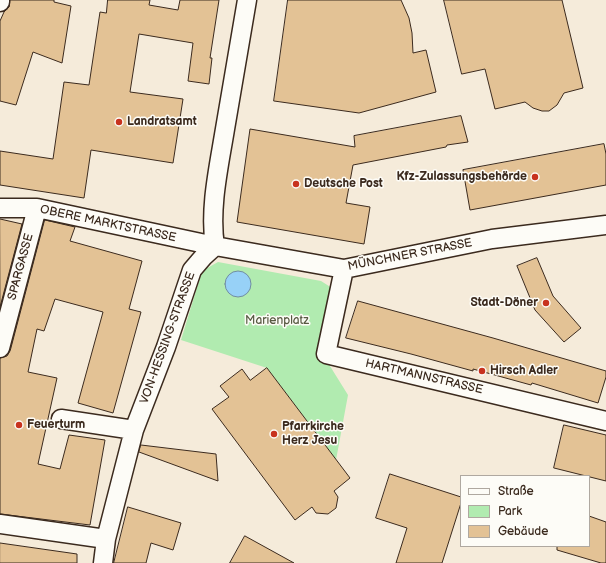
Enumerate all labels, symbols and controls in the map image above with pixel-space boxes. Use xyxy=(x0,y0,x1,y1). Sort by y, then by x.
place label: Landratsamt xyxy=(127,115,197,129)
marker: Landratsamt xyxy=(114,117,124,127)
place label: Kfz-Zulassungsbehörde xyxy=(396,170,527,184)
marker: Kfz-Zulassungsbehörde xyxy=(530,172,540,182)
place label: Deutsche Post xyxy=(304,177,383,191)
marker: Deutsche Post xyxy=(291,179,301,189)
street label: OBERE MARKTSTRASSE xyxy=(39,203,177,245)
street label: SPARGASSE xyxy=(5,232,37,302)
street label: MÜNCHNER STRASSE xyxy=(347,236,473,274)
street label: VON-HESSING-STRASSE xyxy=(137,270,199,406)
place label: Stadt-Döner xyxy=(471,296,538,310)
marker: Stadt-Döner xyxy=(541,298,551,308)
park label: Marienplatz xyxy=(245,314,309,328)
street label: HARTMANNSTRASSE xyxy=(364,356,484,398)
place label: Hirsch Adler xyxy=(490,364,558,378)
marker: Hirsch Adler xyxy=(477,366,487,376)
place label: Feuerturm xyxy=(27,418,85,432)
marker: Feuerturm xyxy=(14,420,24,430)
place label: Pfarrkirche Herz Jesu xyxy=(282,420,344,448)
marker: Pfarrkirche Herz Jesu xyxy=(269,429,279,439)
legend xyxy=(460,475,590,547)
text: Straße xyxy=(498,484,534,499)
text: Park xyxy=(498,504,522,519)
text: Gebäude xyxy=(498,524,548,539)

